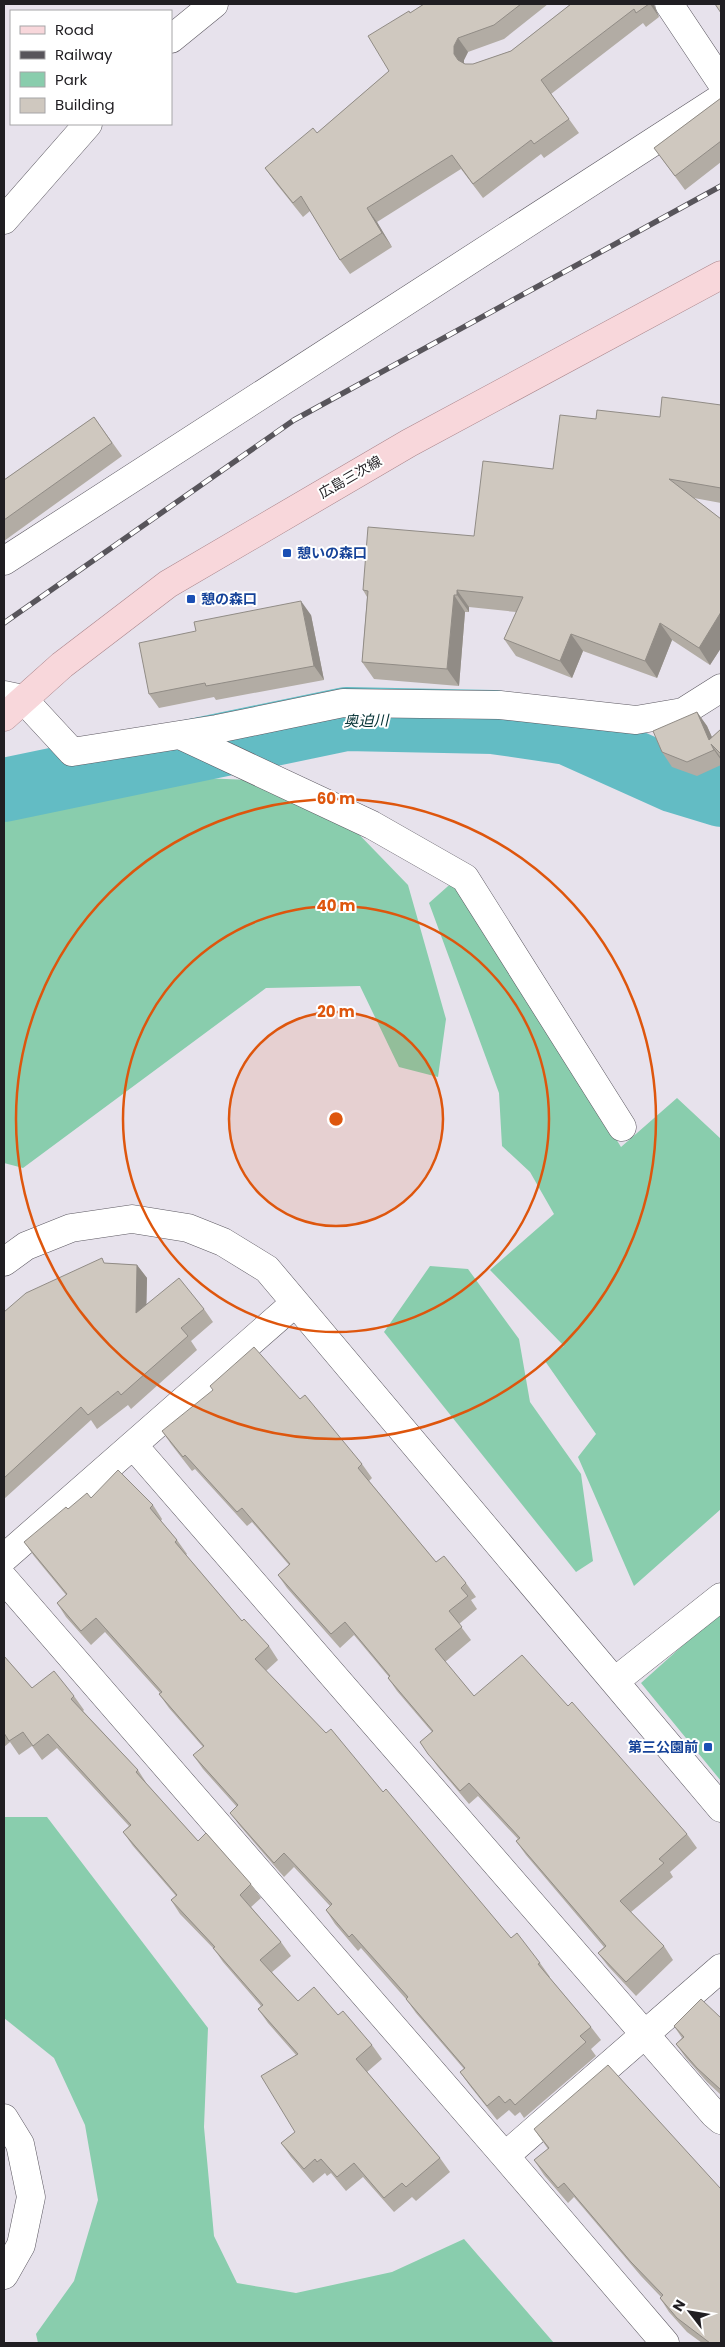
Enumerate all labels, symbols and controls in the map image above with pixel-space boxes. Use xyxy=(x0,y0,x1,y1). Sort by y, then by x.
legend xyxy=(10,10,172,125)
text: Road xyxy=(55,19,94,40)
text: Railway xyxy=(55,44,113,65)
text: Park xyxy=(55,69,87,90)
text: Building xyxy=(55,94,115,115)
street label: 広島三次線 xyxy=(315,451,385,503)
place label: 憩いの森口 xyxy=(297,543,367,563)
marker: 憩いの森口 xyxy=(281,547,293,559)
place label: 憩の森口 xyxy=(201,589,257,609)
marker: 憩の森口 xyxy=(185,593,197,605)
water label: 奥迫川 xyxy=(343,710,391,731)
text: 60 m xyxy=(317,788,355,809)
text: 40 m xyxy=(316,895,356,916)
text: 20 m xyxy=(317,1001,355,1022)
centre of rings xyxy=(327,1110,345,1128)
place label: 第三公園前 xyxy=(628,1737,698,1757)
marker: 第三公園前 xyxy=(702,1741,714,1753)
north arrow xyxy=(665,2287,715,2337)
text: N xyxy=(668,2296,690,2315)

